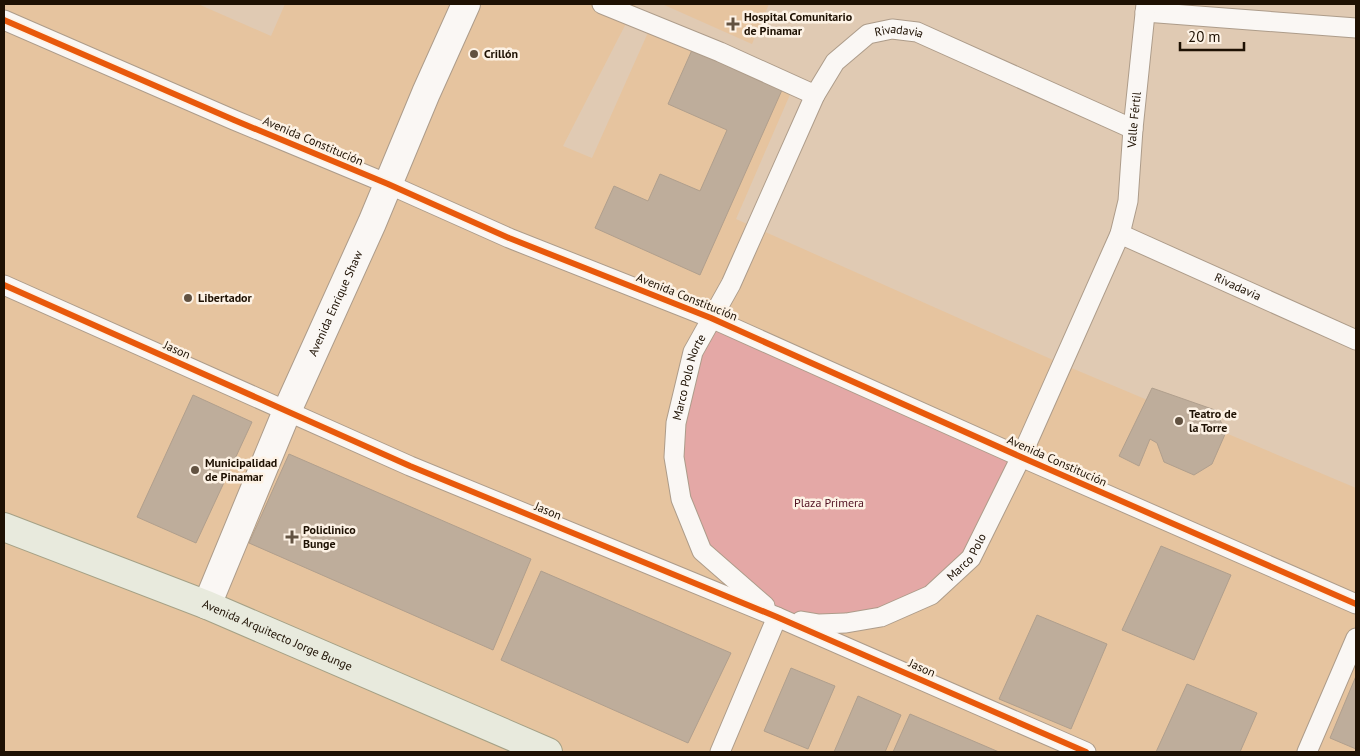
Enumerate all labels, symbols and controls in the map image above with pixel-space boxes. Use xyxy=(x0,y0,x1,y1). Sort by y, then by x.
place label: Hospital Comunitario de Pinamar xyxy=(744,9,853,38)
marker: Hospital Comunitario de Pinamar xyxy=(726,17,740,31)
scale bar xyxy=(1180,20,1244,52)
street label: Rivadavia xyxy=(873,21,926,41)
text: 20 m xyxy=(1188,27,1221,46)
place label: Crillón xyxy=(484,46,518,61)
marker: Crillón xyxy=(468,48,480,60)
street label: Valle Fértil xyxy=(1124,91,1144,149)
street label: Avenida Constitución xyxy=(261,113,366,168)
street label: Avenida Enrique Shaw xyxy=(305,248,366,358)
street label: Avenida Constitución xyxy=(634,269,740,324)
street label: Rivadavia xyxy=(1212,269,1264,303)
place label: Libertador xyxy=(198,290,253,305)
marker: Libertador xyxy=(182,292,194,304)
street label: Marco Polo Norte xyxy=(669,331,709,422)
street label: Jason xyxy=(161,337,193,362)
place label: Teatro de la Torre xyxy=(1189,406,1237,435)
marker: Teatro de la Torre xyxy=(1173,415,1185,427)
street label: Avenida Constitución xyxy=(1005,432,1109,489)
place label: Municipalidad de Pinamar xyxy=(205,455,277,484)
marker: Municipalidad de Pinamar xyxy=(189,464,201,476)
park label: Plaza Primera xyxy=(794,495,864,510)
street label: Jason xyxy=(532,498,564,523)
place label: Policlinico Bunge xyxy=(303,522,356,551)
marker: Policlinico Bunge xyxy=(285,530,299,544)
street label: Marco Polo xyxy=(943,531,989,584)
street label: Avenida Arquitecto Jorge Bunge xyxy=(200,596,355,674)
street label: Jason xyxy=(906,655,938,680)

